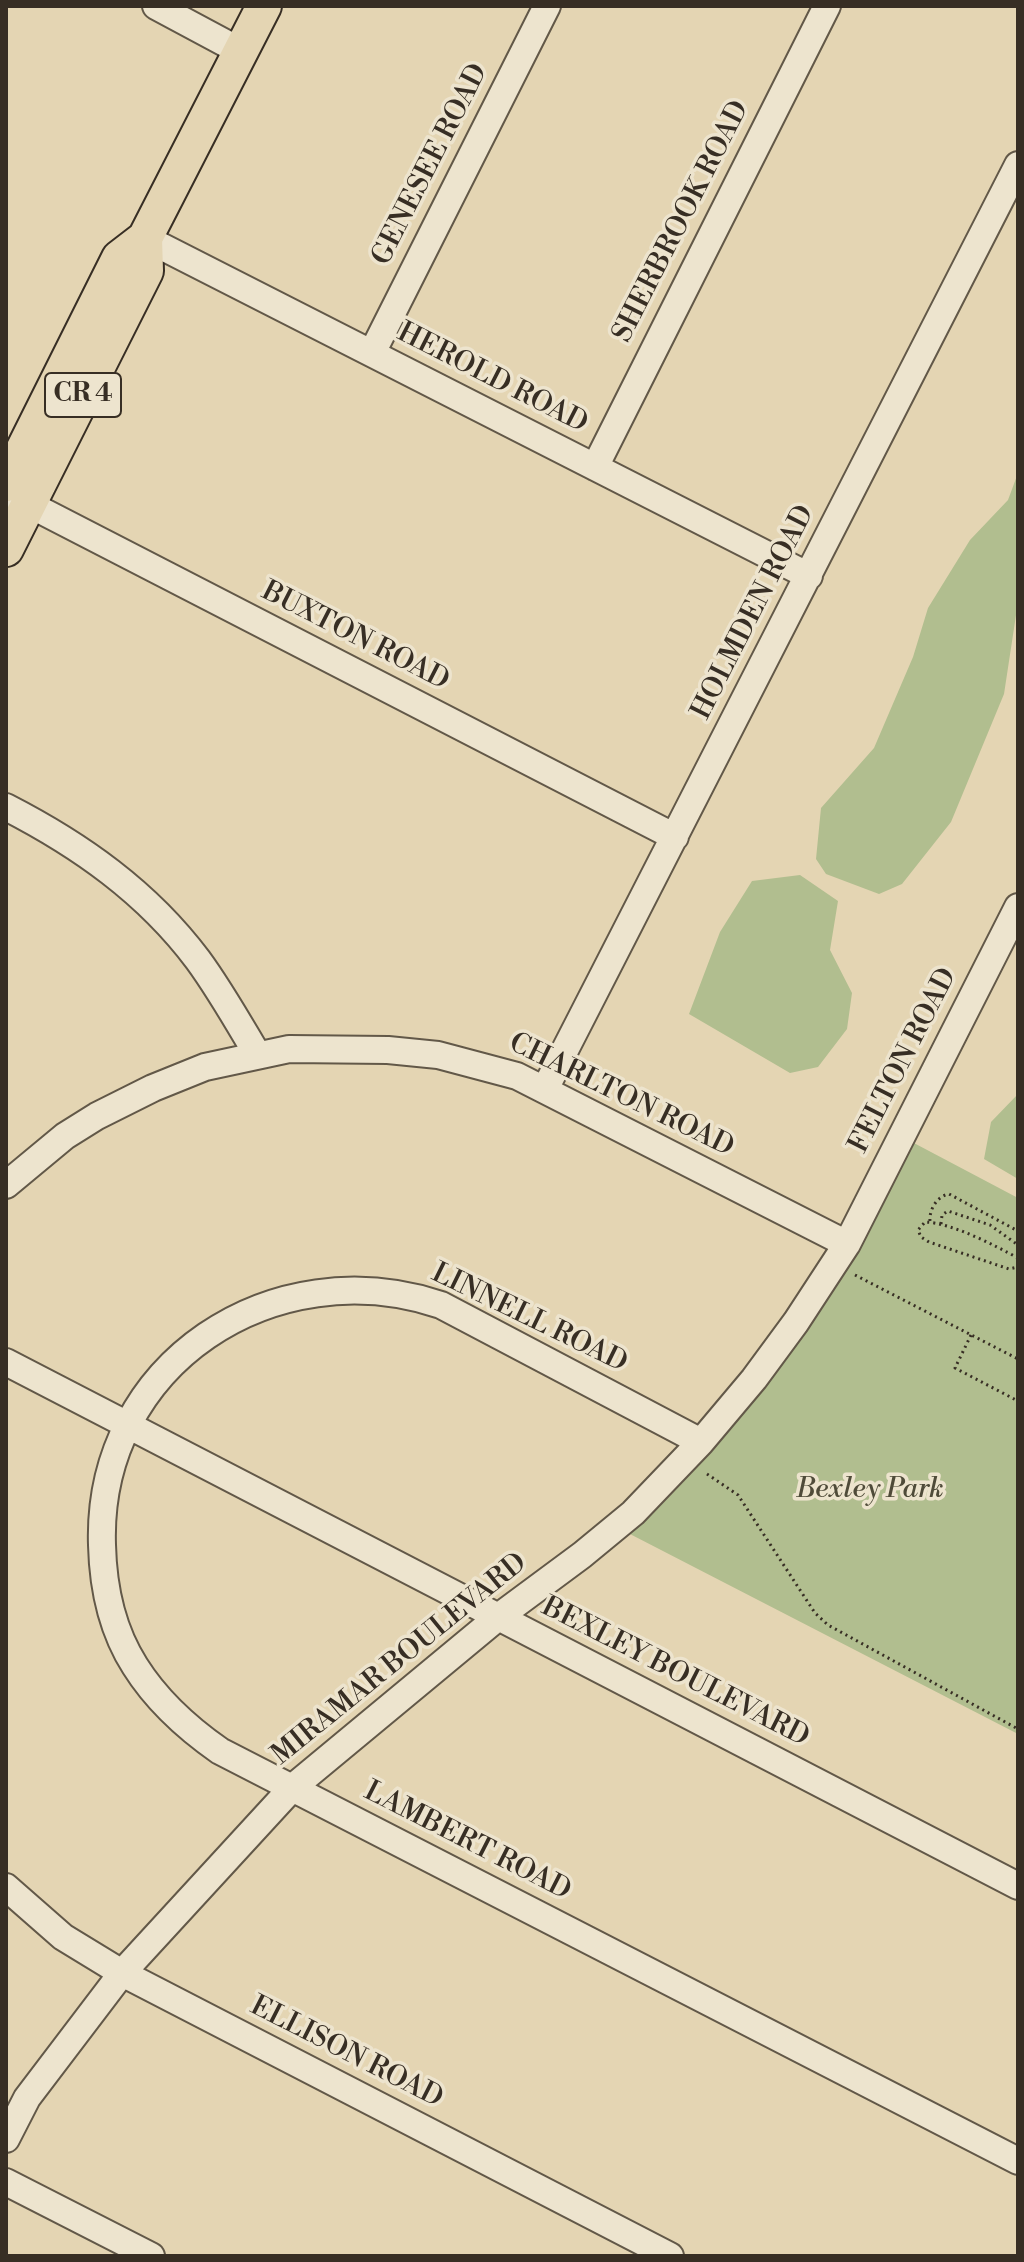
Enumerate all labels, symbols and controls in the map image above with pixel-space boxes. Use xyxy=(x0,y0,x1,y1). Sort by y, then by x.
street label: GENESEE ROAD xyxy=(366,59,496,271)
street label: SHERBROOK ROAD xyxy=(607,96,757,348)
street label: HEROLD ROAD xyxy=(391,317,593,441)
road number: CR 4 xyxy=(45,373,121,417)
street label: HOLMDEN ROAD xyxy=(685,500,823,726)
street label: BUXTON ROAD xyxy=(256,575,454,699)
street label: FELTON ROAD xyxy=(843,963,965,1159)
street label: CHARLTON ROAD xyxy=(503,1027,739,1165)
street label: LINNELL ROAD xyxy=(426,1257,632,1381)
park label: Bexley Park xyxy=(796,1473,944,1507)
street label: MIRAMAR BOULEVARD xyxy=(266,1547,534,1773)
street label: BEXLEY BOULEVARD xyxy=(536,1591,814,1755)
street label: LAMBERT ROAD xyxy=(358,1775,576,1909)
street label: ELLISON ROAD xyxy=(244,1990,448,2116)

